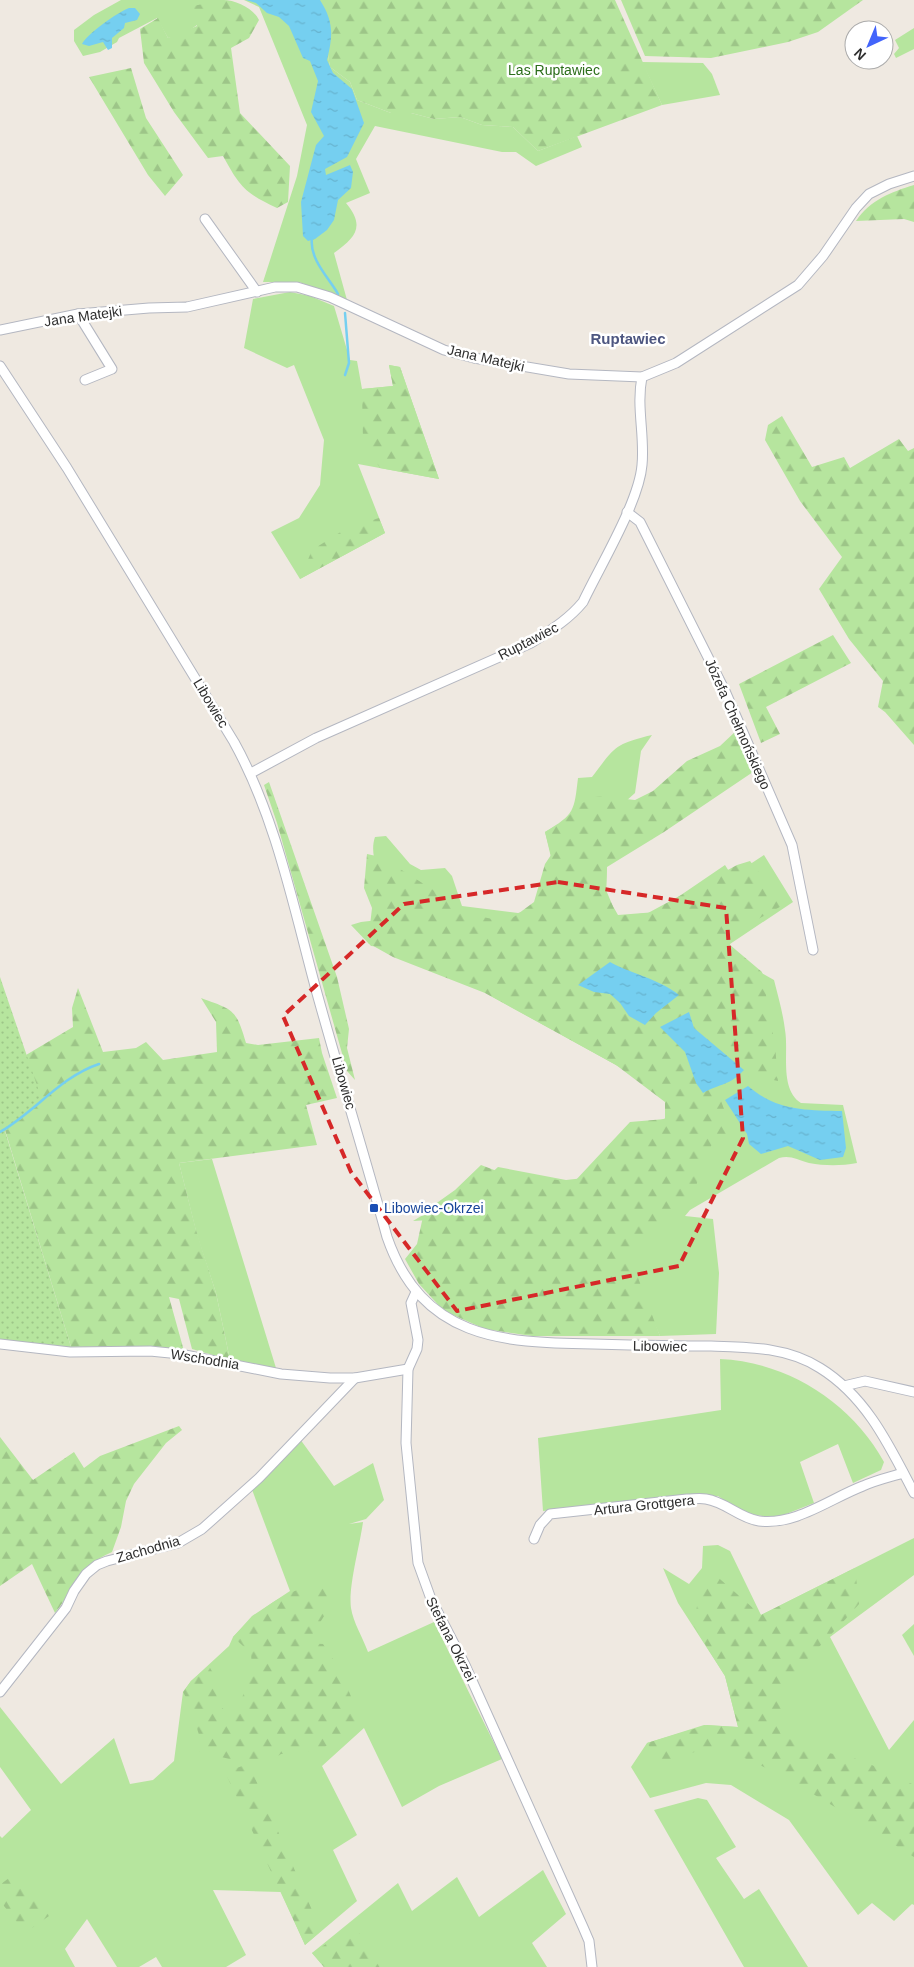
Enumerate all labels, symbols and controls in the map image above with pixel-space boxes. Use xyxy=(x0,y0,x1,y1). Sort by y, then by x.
north arrow xyxy=(844,20,894,70)
text: N xyxy=(851,45,869,64)
park label: Las Ruptawiec xyxy=(508,62,600,78)
street label: Jana Matejki xyxy=(43,303,123,329)
district label: Ruptawiec xyxy=(590,330,666,347)
street label: Jana Matejki xyxy=(446,341,526,375)
street label: Ruptawiec xyxy=(495,619,561,663)
street label: Józefa Chełmońskiego xyxy=(702,656,774,792)
street label: Libowiec xyxy=(190,676,232,730)
street label: Libowiec xyxy=(329,1055,359,1111)
place label: Libowiec-Okrzei xyxy=(384,1200,484,1216)
marker: Libowiec-Okrzei xyxy=(368,1202,380,1214)
street label: Libowiec xyxy=(633,1338,687,1354)
street label: Wschodnia xyxy=(170,1346,241,1372)
street label: Artura Grottgera xyxy=(593,1492,695,1518)
street label: Zachodnia xyxy=(114,1532,182,1566)
street label: Stefana Okrzei xyxy=(423,1594,479,1684)

